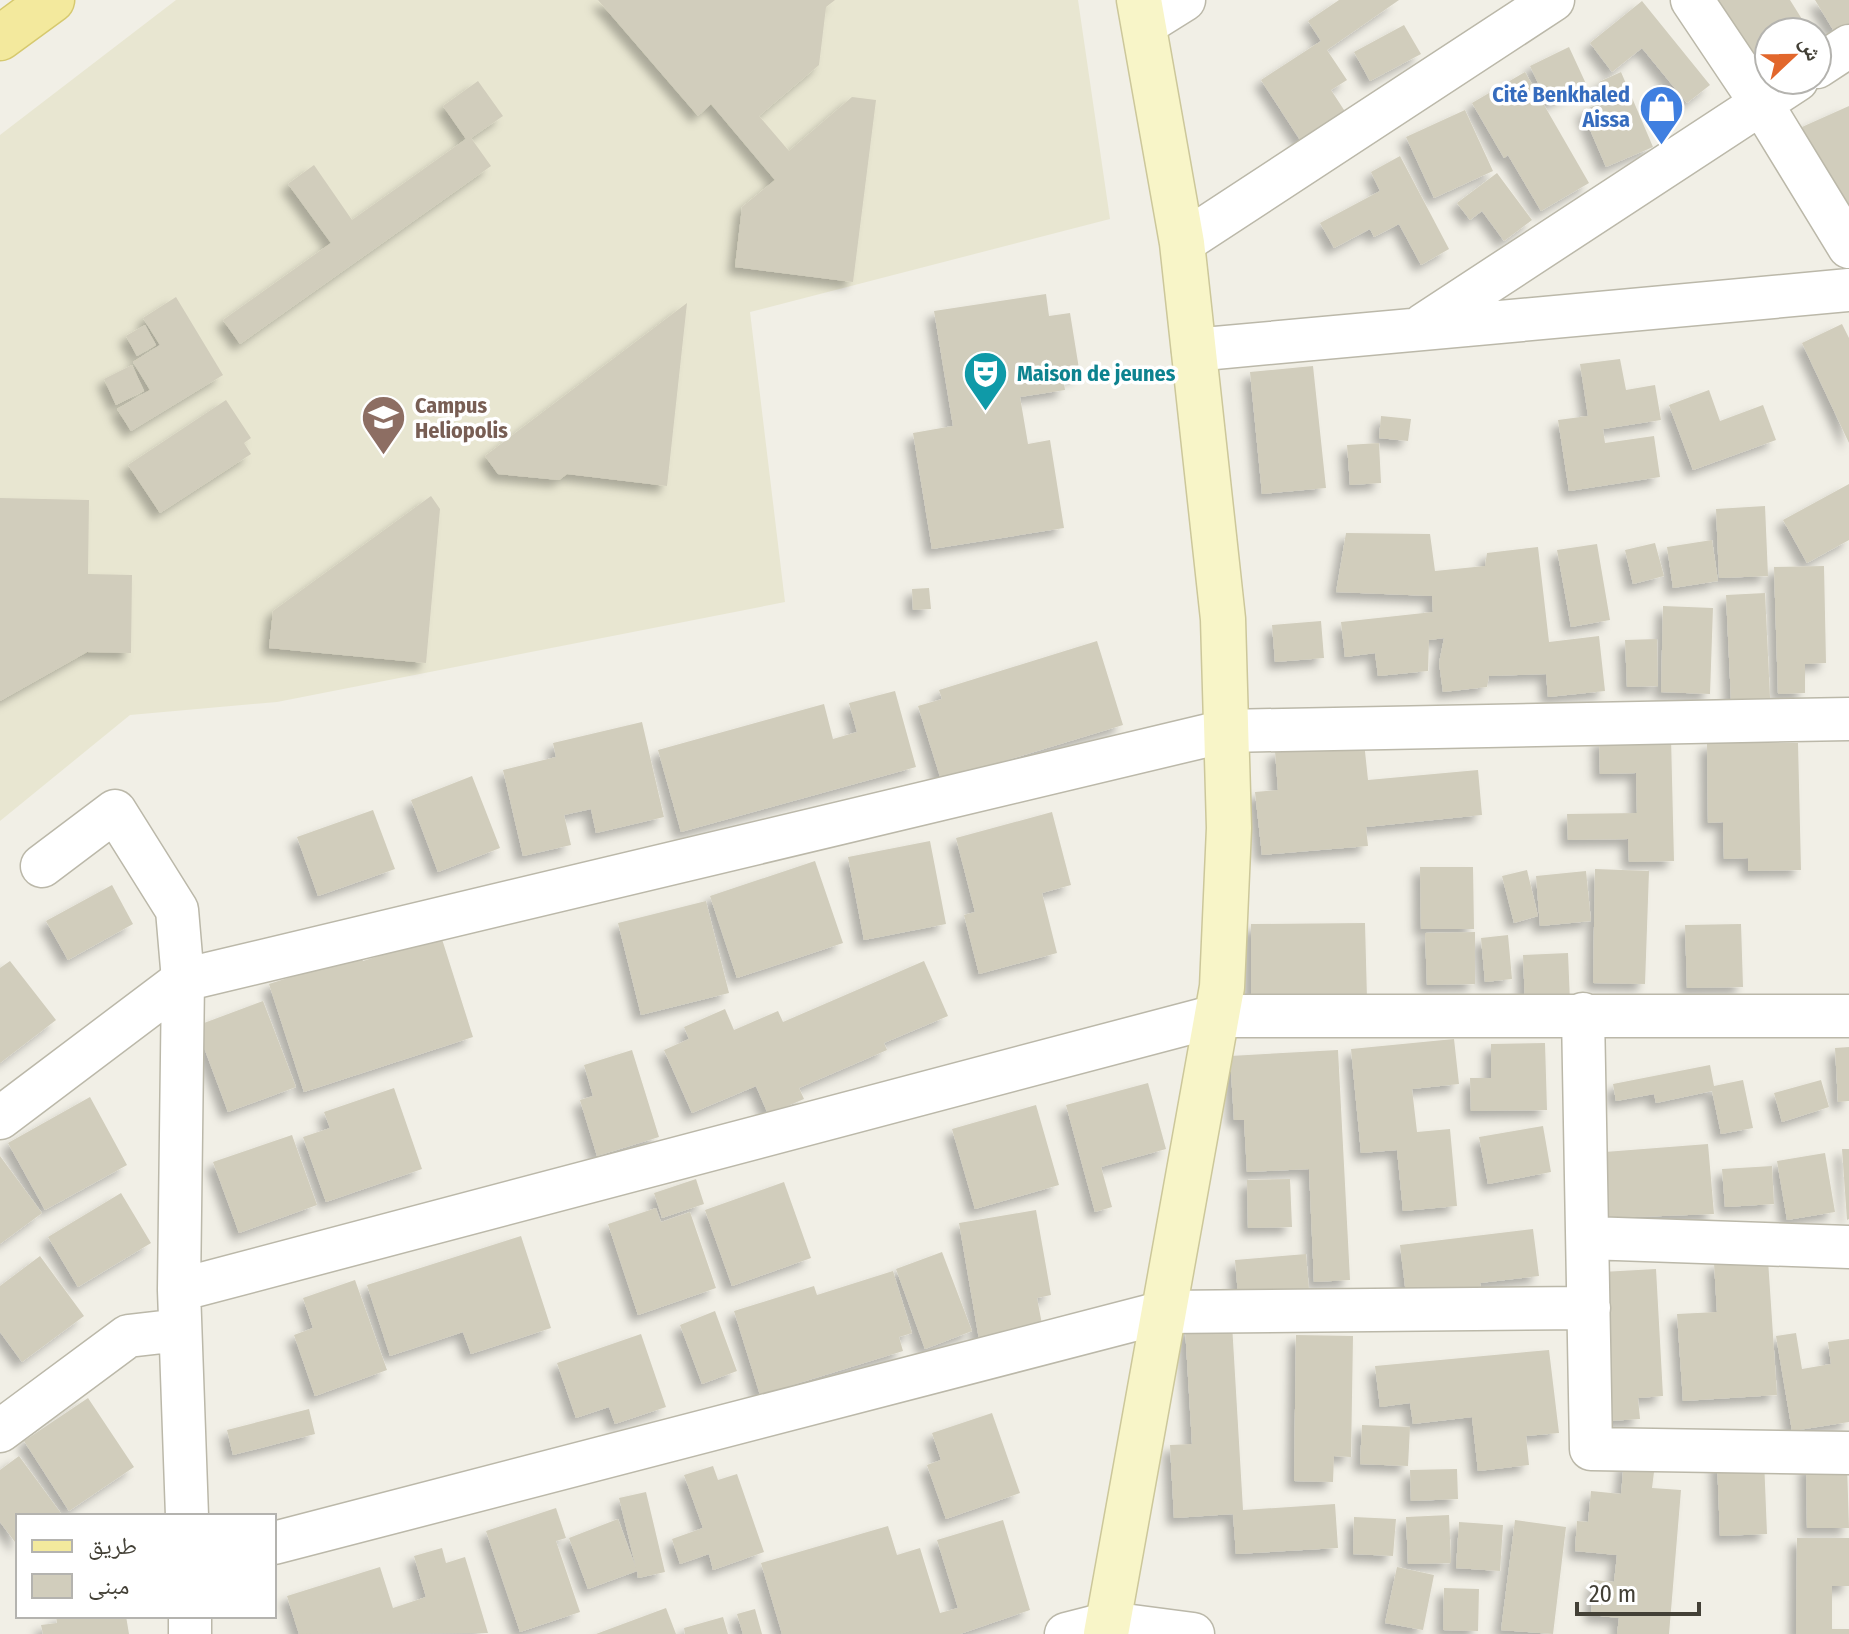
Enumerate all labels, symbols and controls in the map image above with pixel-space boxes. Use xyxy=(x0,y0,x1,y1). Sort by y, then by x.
north arrow xyxy=(1753,16,1833,96)
text: ش xyxy=(1794,33,1828,65)
place label: Cité Benkhaled Aissa xyxy=(1492,81,1630,133)
shop icon: Cité Benkhaled Aissa xyxy=(1637,83,1685,146)
theatre icon: Maison de jeunes xyxy=(962,349,1010,412)
place label: Maison de jeunes xyxy=(1017,360,1176,387)
place label: Campus Heliopolis xyxy=(415,392,508,444)
school or university icon: Campus Heliopolis xyxy=(360,394,408,457)
legend xyxy=(16,1514,276,1618)
text: طريق xyxy=(88,1532,137,1560)
scale bar xyxy=(1577,1566,1699,1616)
text: مبنى xyxy=(88,1572,129,1600)
text: 20 m xyxy=(1589,1580,1636,1608)

